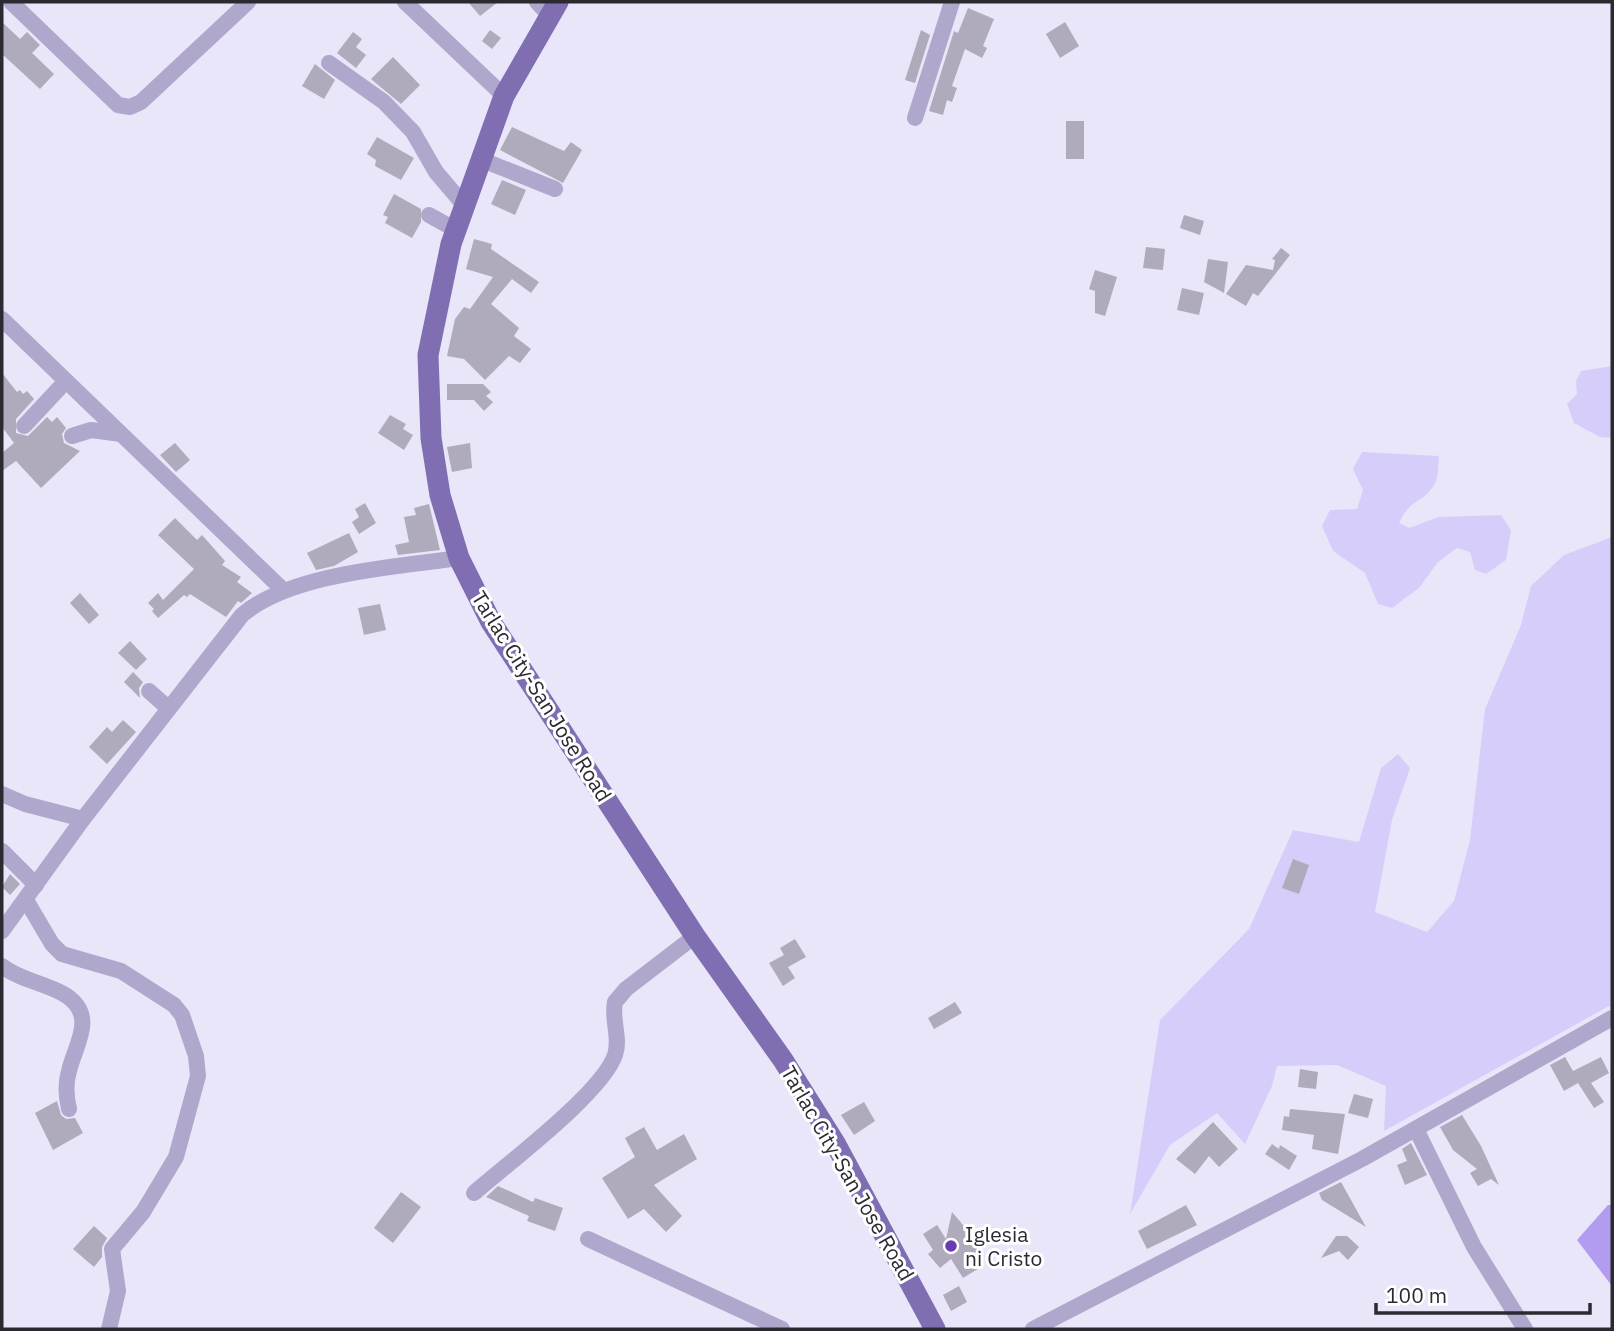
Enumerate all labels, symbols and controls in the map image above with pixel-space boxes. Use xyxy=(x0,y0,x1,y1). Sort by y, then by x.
street label: Tarlac City-San Jose Road xyxy=(466,585,618,807)
street label: Tarlac City-San Jose Road xyxy=(775,1061,921,1285)
place label: Iglesia ni Cristo xyxy=(965,1220,1042,1272)
marker: Iglesia ni Cristo xyxy=(943,1238,959,1254)
scale bar xyxy=(1376,1272,1590,1316)
text: 100 m xyxy=(1386,1281,1447,1309)

